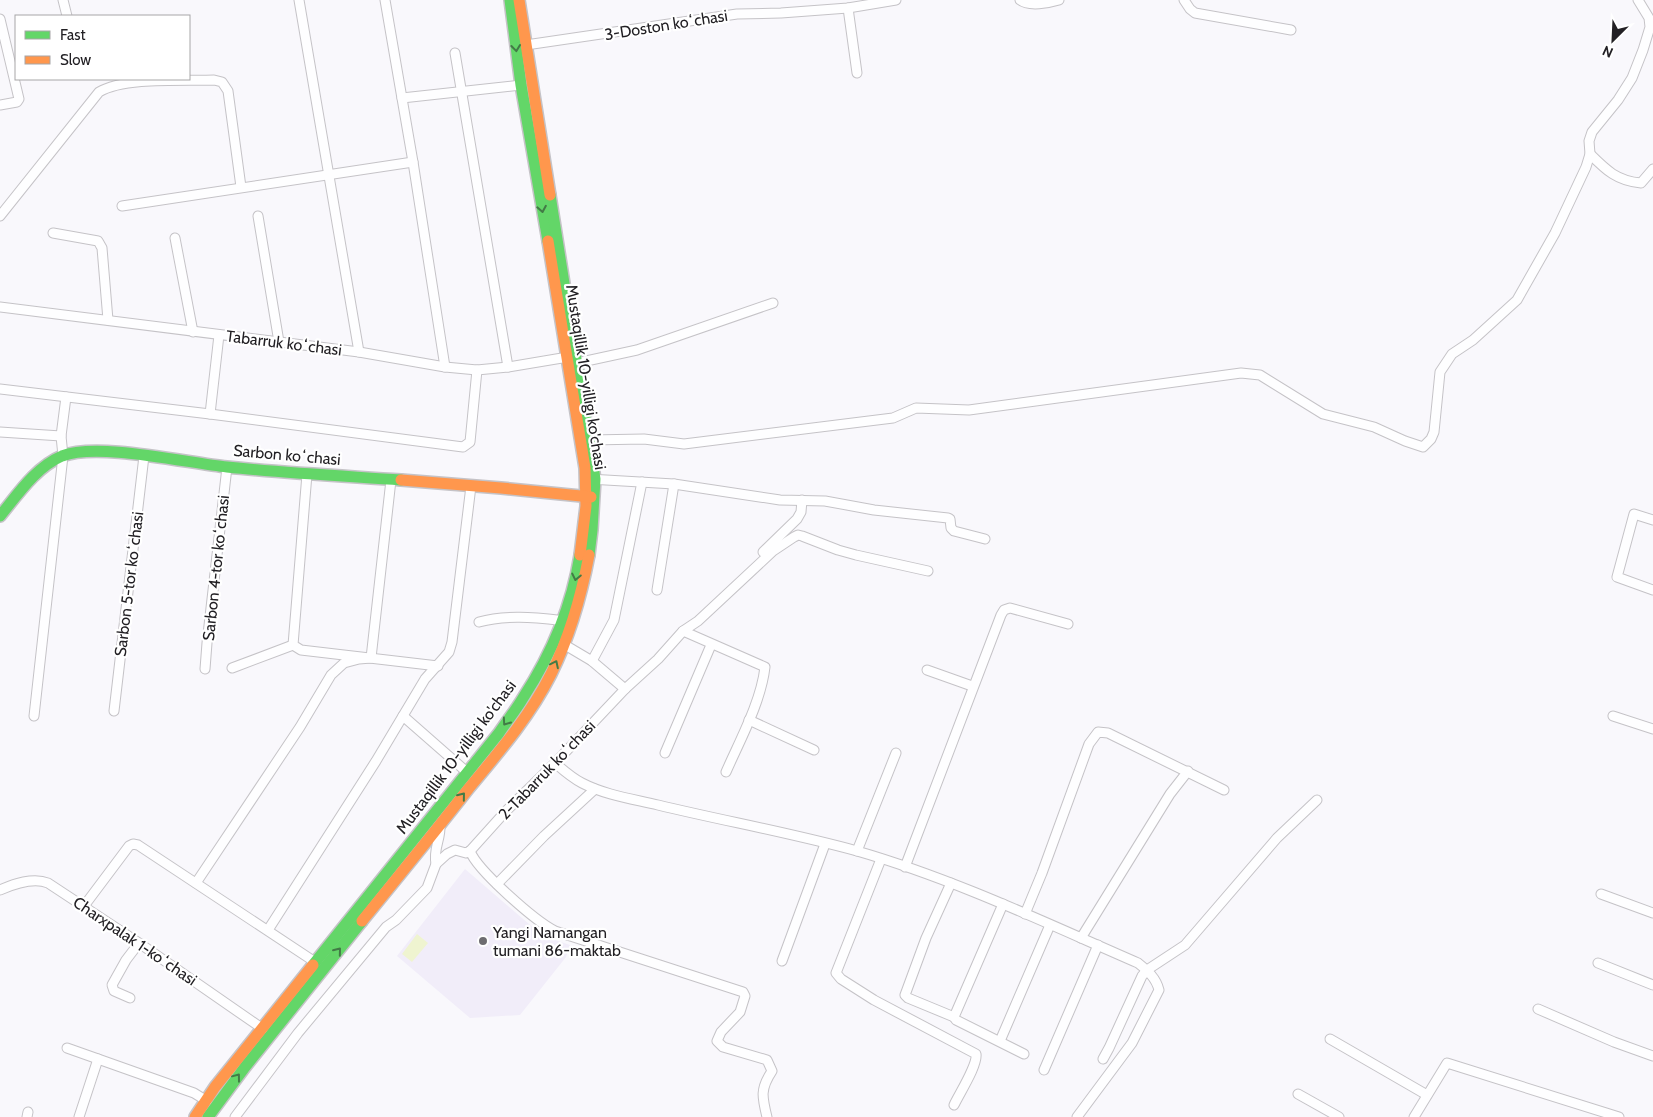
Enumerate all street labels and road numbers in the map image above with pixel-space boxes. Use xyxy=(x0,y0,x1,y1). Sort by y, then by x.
street label: 3-Doston koʻchasi xyxy=(603,6,729,44)
street label: Mustaqillik 10-yilligi ko'chasi xyxy=(562,283,610,471)
street label: Tabarruk koʻchasi xyxy=(225,326,343,360)
street label: Sarbon koʻchasi xyxy=(233,441,341,469)
street label: Sarbon 4-tor koʻchasi xyxy=(199,494,233,642)
street label: Sarbon 5-tor koʻchasi xyxy=(111,511,147,657)
street label: Mustaqillik 10-yilligi ko'chasi xyxy=(392,677,520,837)
street label: 2-Tabarruk koʻchasi xyxy=(495,716,599,824)
street label: Charxpalak 1-koʻchasi xyxy=(70,893,200,989)

